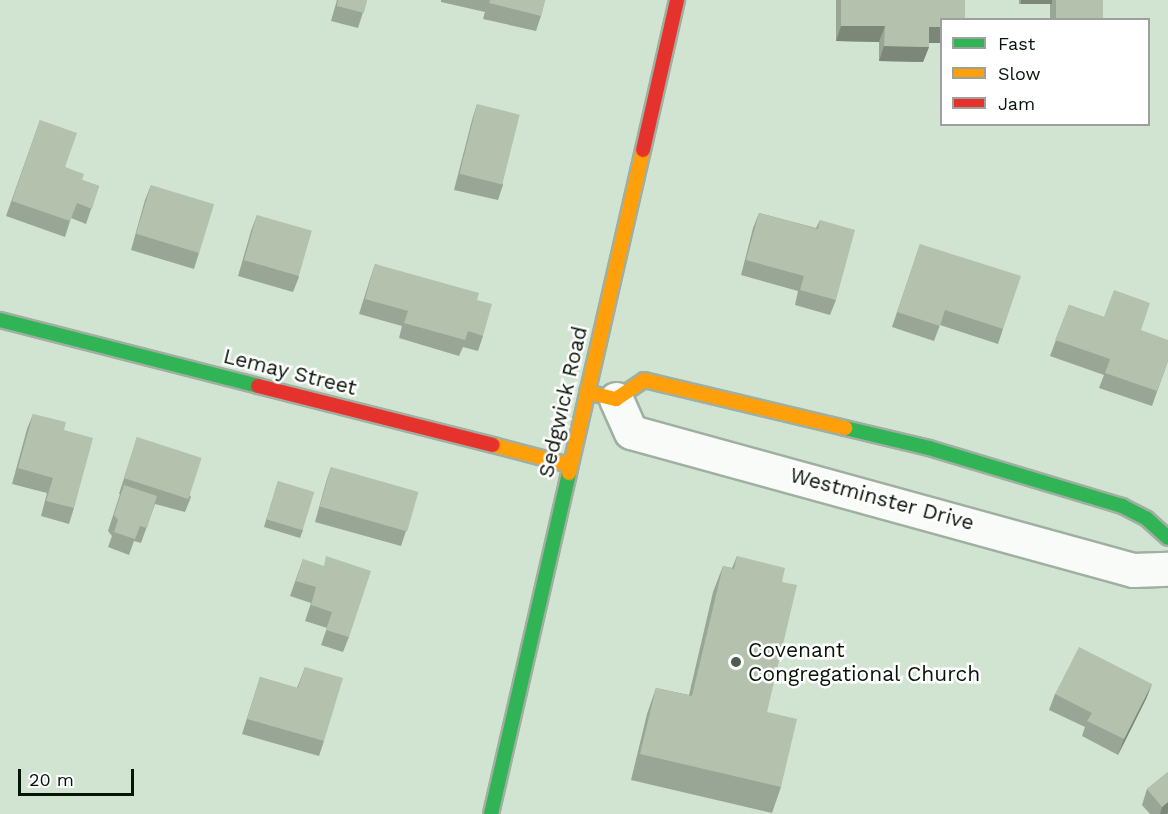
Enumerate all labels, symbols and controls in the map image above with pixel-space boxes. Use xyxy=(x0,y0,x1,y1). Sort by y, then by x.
legend xyxy=(940,18,1150,126)
text: Fast xyxy=(998,33,1035,54)
text: Slow xyxy=(998,63,1041,84)
text: Jam xyxy=(998,93,1035,114)
street label: Sedgwick Road xyxy=(533,324,593,480)
street label: Lemay Street xyxy=(221,343,359,401)
street label: Westminster Drive xyxy=(787,462,977,536)
place label: Covenant Congregational Church xyxy=(748,637,981,687)
marker: Covenant Congregational Church xyxy=(729,655,743,669)
scale bar xyxy=(21,757,136,795)
text: 20 m xyxy=(29,769,74,790)

